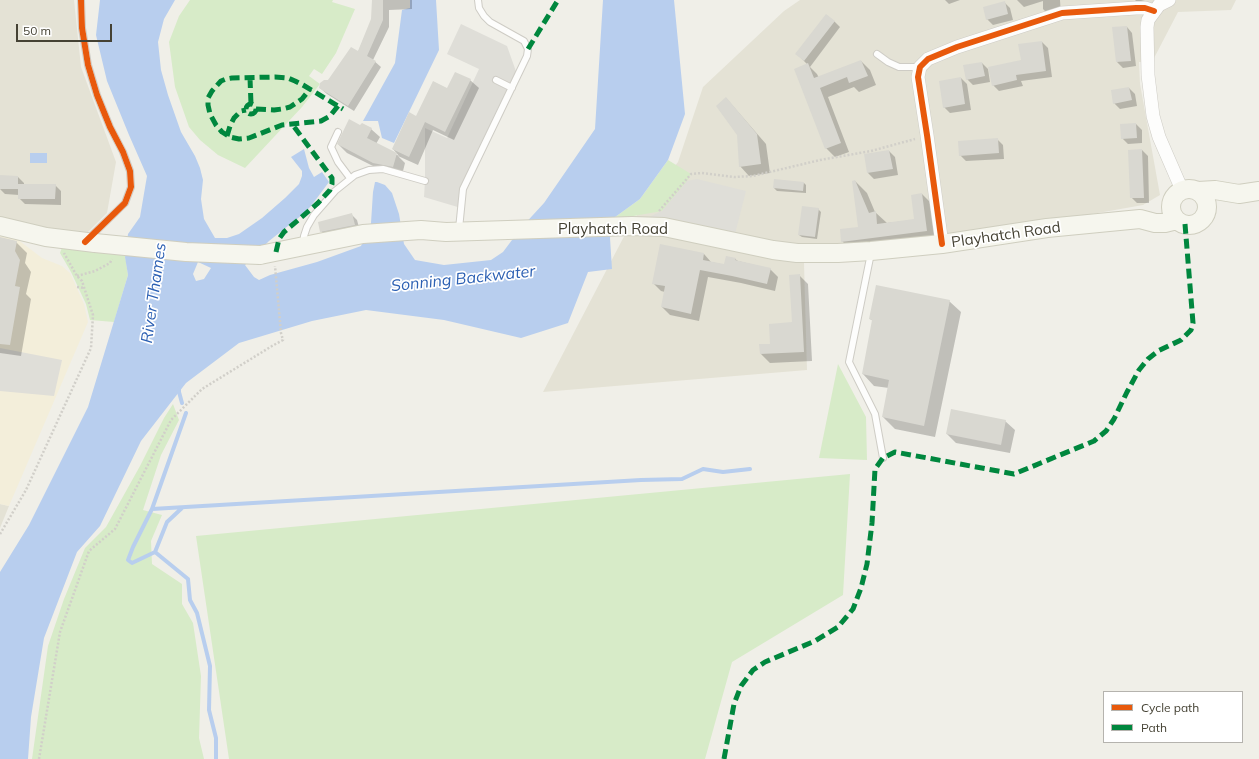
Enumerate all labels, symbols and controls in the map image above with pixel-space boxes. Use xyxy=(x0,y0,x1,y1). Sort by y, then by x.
scale bar xyxy=(18,16,114,42)
text: 50 m xyxy=(23,23,51,38)
street label: Playhatch Road xyxy=(950,218,1062,252)
street label: Playhatch Road xyxy=(558,220,668,238)
water label: River Thames xyxy=(137,242,171,344)
water label: Sonning Backwater xyxy=(390,262,536,296)
legend xyxy=(1103,691,1243,743)
text: Cycle path xyxy=(1141,700,1199,715)
text: Path xyxy=(1141,720,1167,735)

